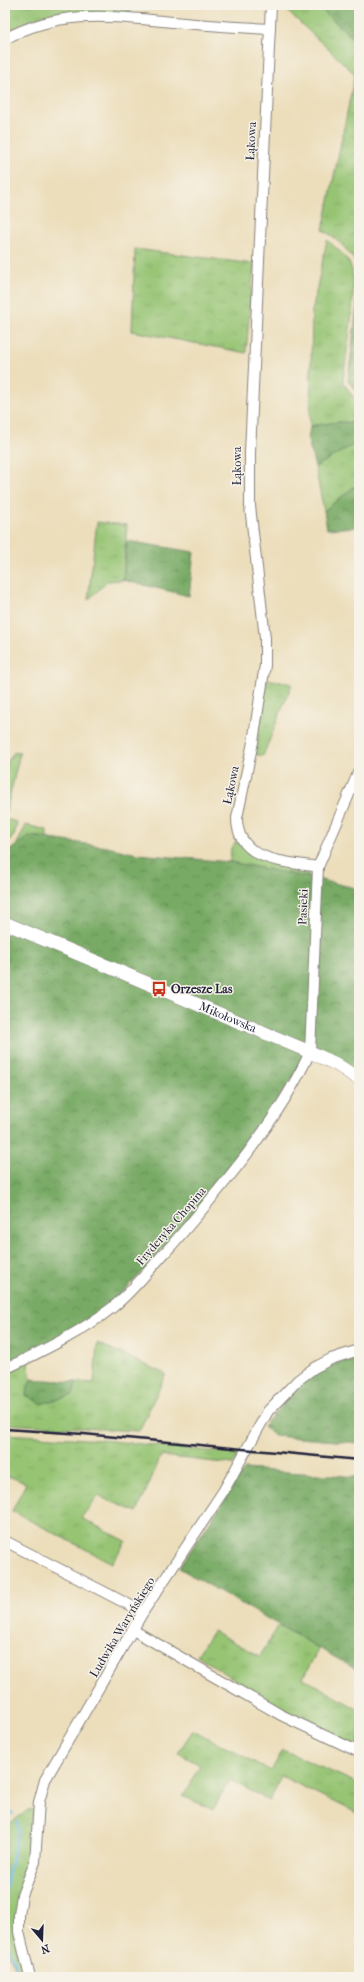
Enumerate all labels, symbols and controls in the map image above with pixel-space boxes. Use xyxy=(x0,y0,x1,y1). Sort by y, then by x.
street label: Łąkowa xyxy=(243,121,259,161)
street label: Łąkowa xyxy=(230,446,244,486)
street label: Łąkowa xyxy=(220,764,242,806)
street label: Pasieki xyxy=(295,888,311,925)
bus stop icon: Orzesze Las xyxy=(150,980,168,998)
place label: Orzesze Las xyxy=(171,982,233,996)
street label: Mikołowska xyxy=(197,999,259,1036)
street label: Fryderyka Chopina xyxy=(133,1184,209,1268)
street label: Ludwika Waryńskiego xyxy=(86,1574,158,1680)
north arrow xyxy=(22,1920,62,1960)
text: N xyxy=(38,1941,51,1957)

